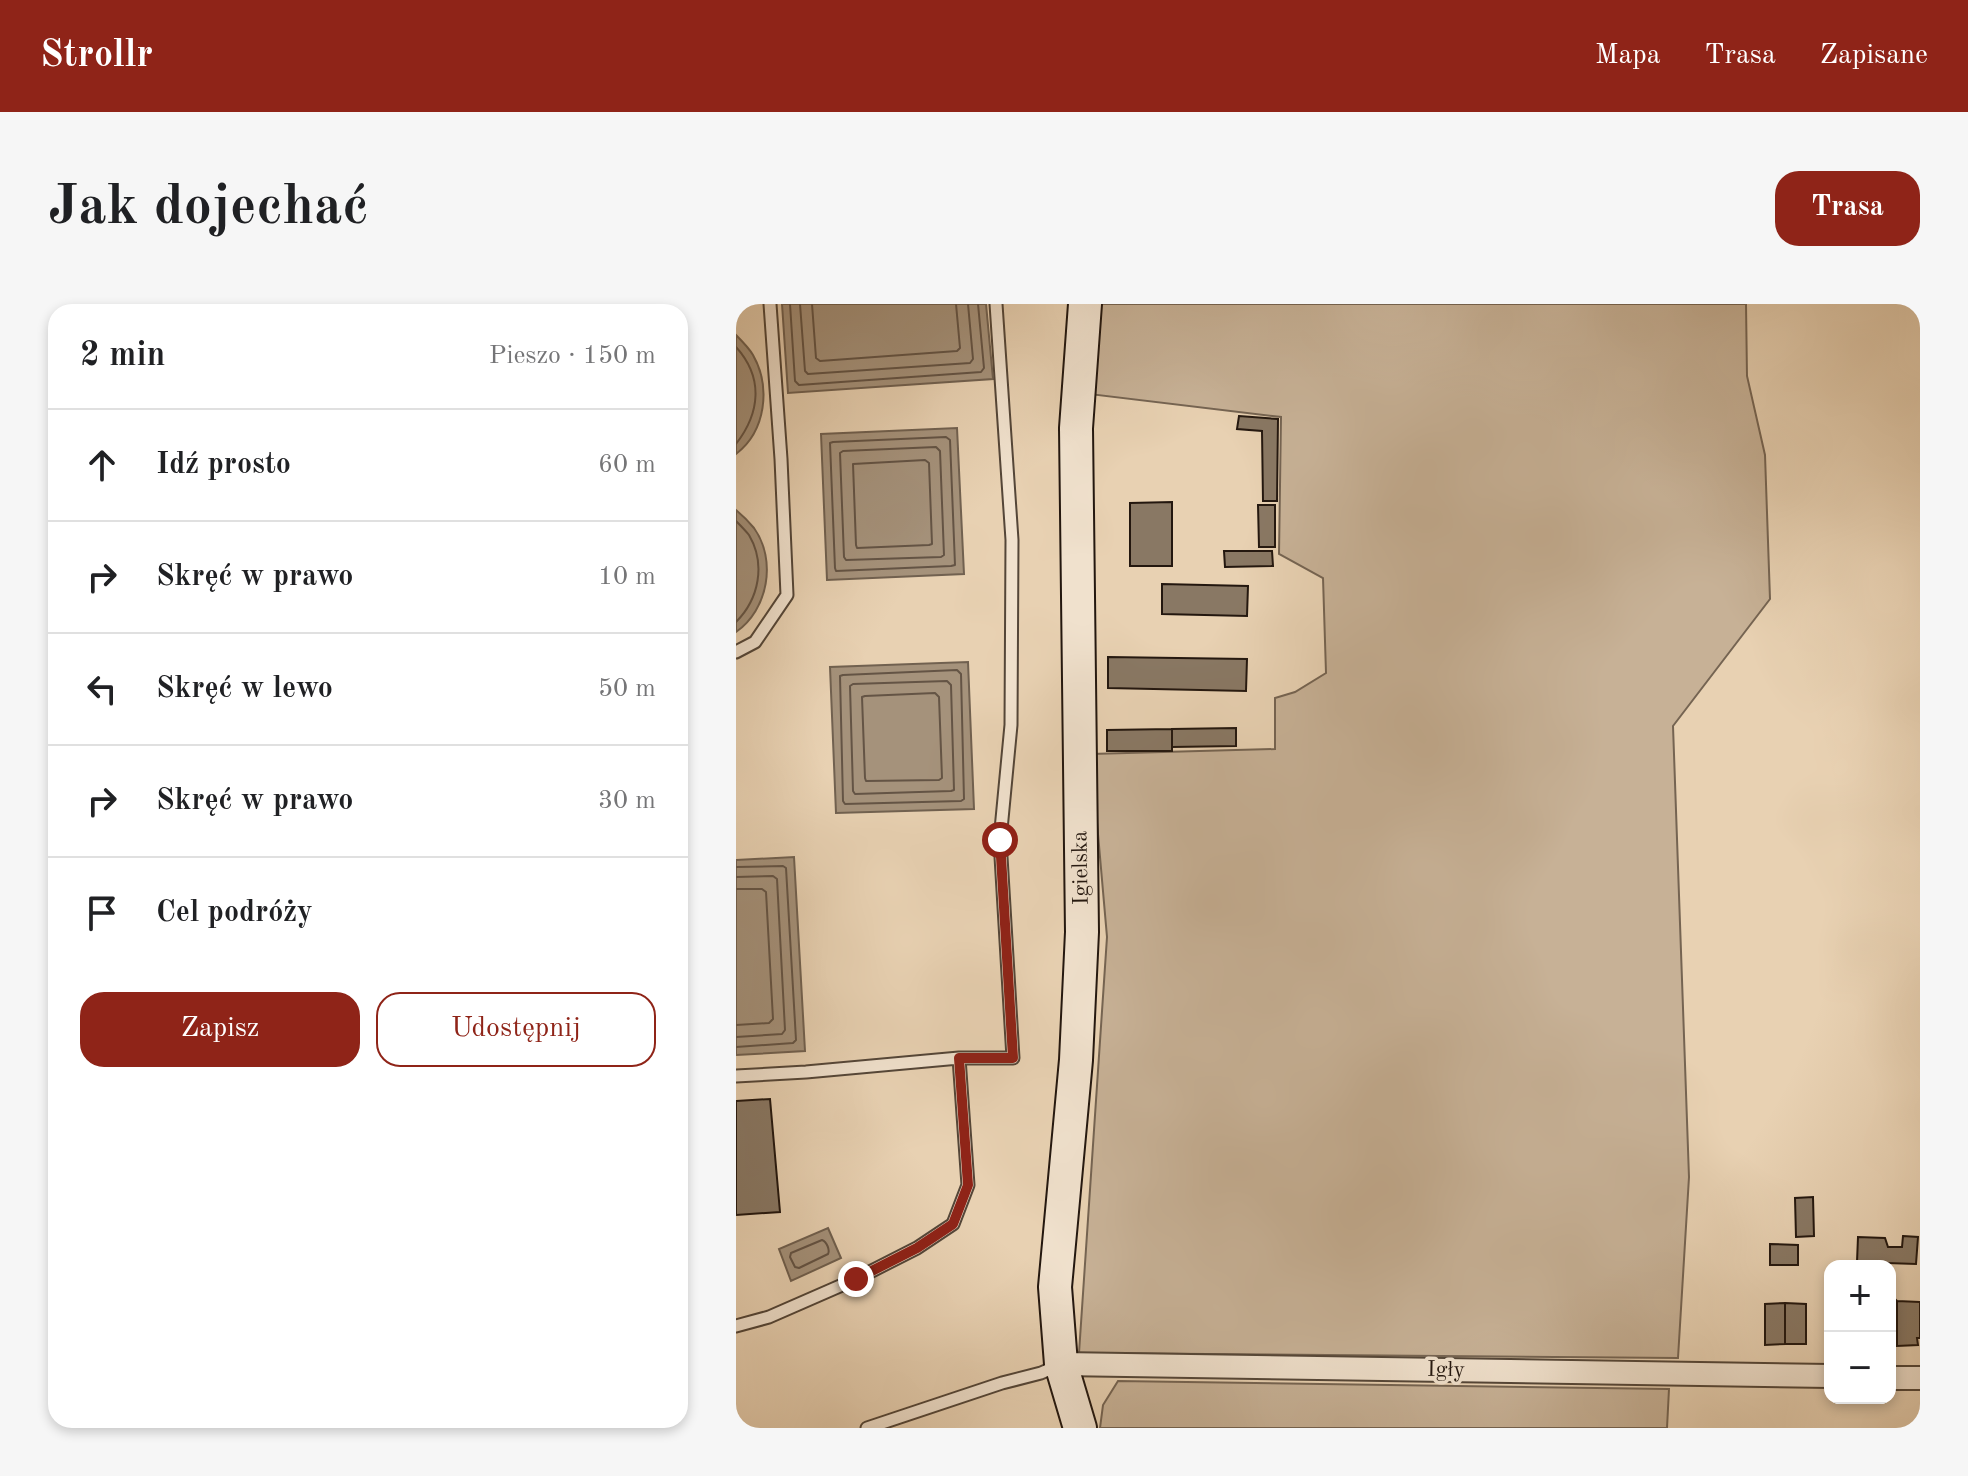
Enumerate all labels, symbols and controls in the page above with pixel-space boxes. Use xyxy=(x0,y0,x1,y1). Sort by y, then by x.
text: Strollr xyxy=(40,37,153,75)
text: Mapa xyxy=(1595,42,1661,70)
text: Trasa xyxy=(1705,42,1776,70)
text: Zapisane xyxy=(1820,42,1928,70)
button: Trasa xyxy=(1775,171,1920,246)
text: Jak dojechać xyxy=(48,180,369,236)
text: 2 min xyxy=(80,339,165,373)
text: Pieszo · 150 m xyxy=(489,343,656,369)
icon: ahead xyxy=(80,443,124,487)
text: Idź prosto xyxy=(156,450,291,480)
text: 60 m xyxy=(598,452,656,478)
icon: right xyxy=(80,555,124,599)
text: Skręć w prawo xyxy=(156,562,353,592)
text: 10 m xyxy=(598,564,656,590)
icon: left xyxy=(80,667,124,711)
text: Skręć w lewo xyxy=(156,674,333,704)
text: 50 m xyxy=(598,676,656,702)
icon: right xyxy=(80,779,124,823)
text: Skręć w prawo xyxy=(156,786,353,816)
text: 30 m xyxy=(598,788,656,814)
route start xyxy=(982,822,1018,858)
street label: Igielska xyxy=(1069,830,1093,905)
icon: arrive xyxy=(80,891,124,935)
text: Cel podróży xyxy=(156,898,313,928)
button: Zapisz xyxy=(80,992,360,1067)
button: Udostępnij xyxy=(376,992,656,1067)
map controls xyxy=(1824,1260,1896,1404)
button: + xyxy=(1824,1260,1896,1332)
route end xyxy=(838,1261,874,1297)
button: − xyxy=(1824,1332,1896,1404)
street label: Igły xyxy=(1427,1359,1466,1381)

